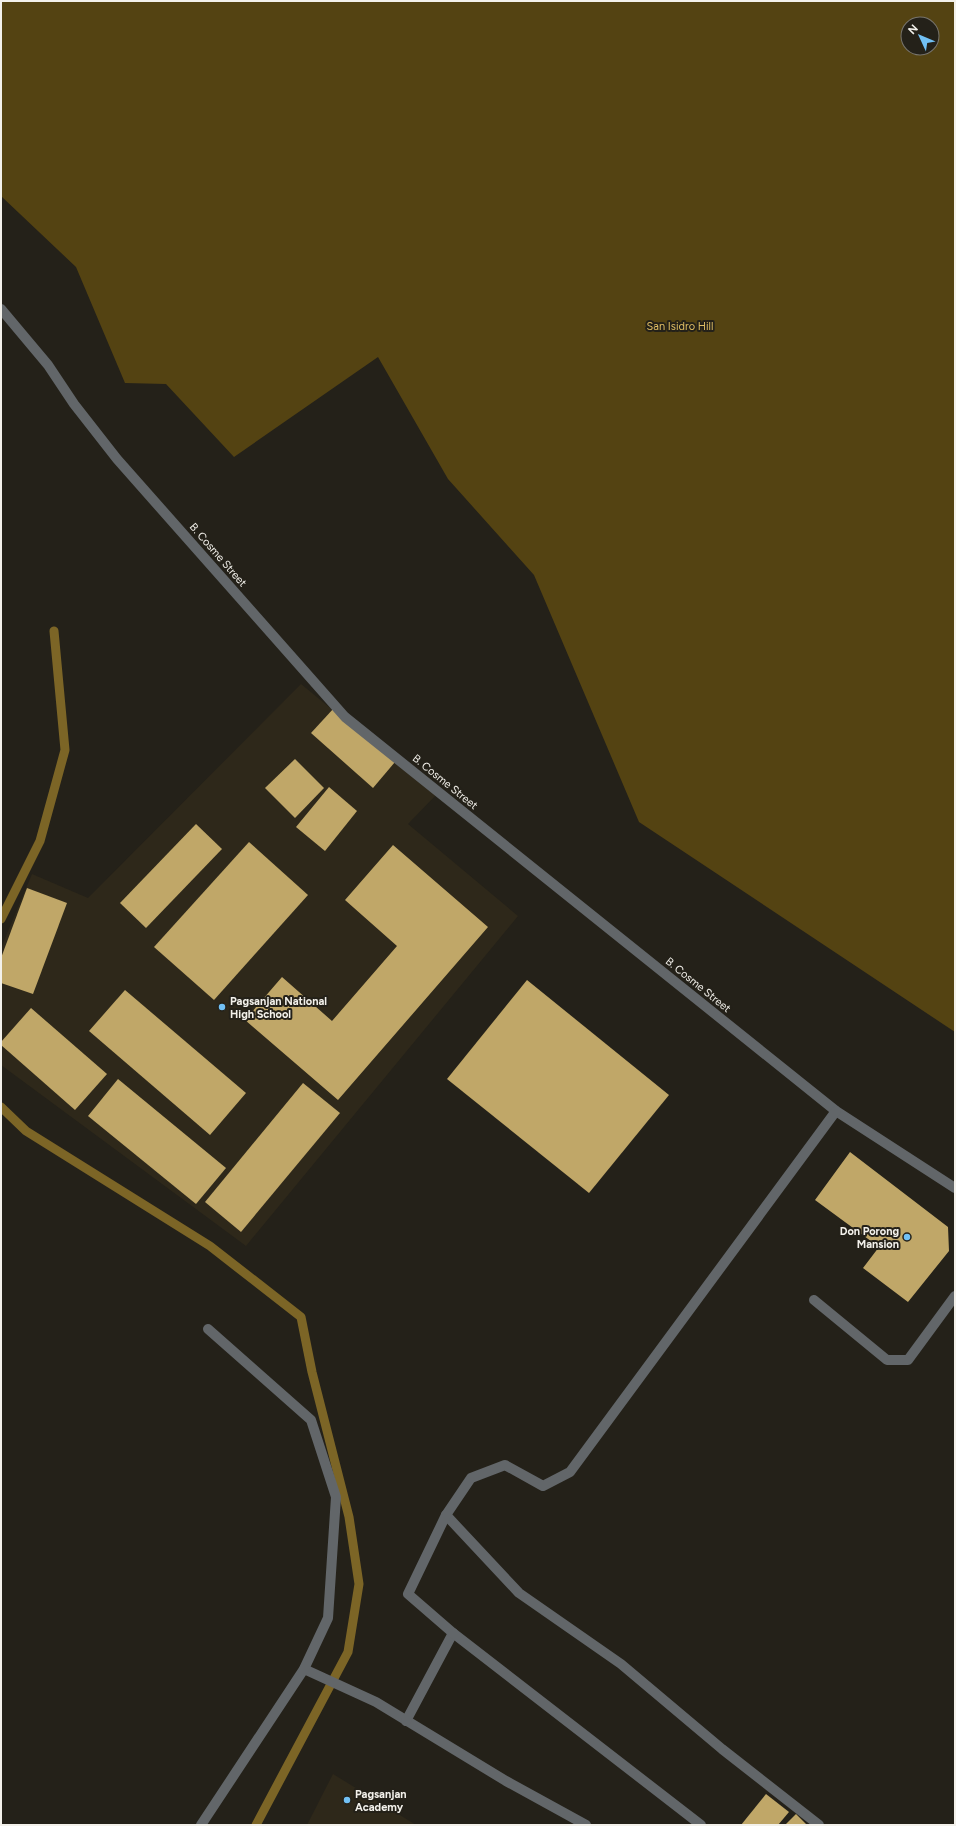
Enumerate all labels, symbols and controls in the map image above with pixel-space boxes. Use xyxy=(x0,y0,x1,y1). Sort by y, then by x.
north arrow xyxy=(900,16,940,56)
text: N xyxy=(906,22,921,37)
park label: San Isidro Hill xyxy=(647,320,713,333)
street label: B. Cosme Street xyxy=(187,521,249,589)
street label: B. Cosme Street xyxy=(410,752,480,812)
street label: B. Cosme Street xyxy=(663,955,733,1015)
place label: Pagsanjan National High School xyxy=(230,995,327,1021)
marker: Pagsanjan National High School xyxy=(217,1002,227,1012)
place label: Don Porong Mansion xyxy=(840,1225,899,1251)
marker: Don Porong Mansion xyxy=(902,1232,912,1242)
place label: Pagsanjan Academy xyxy=(355,1788,407,1814)
marker: Pagsanjan Academy xyxy=(342,1795,352,1805)

